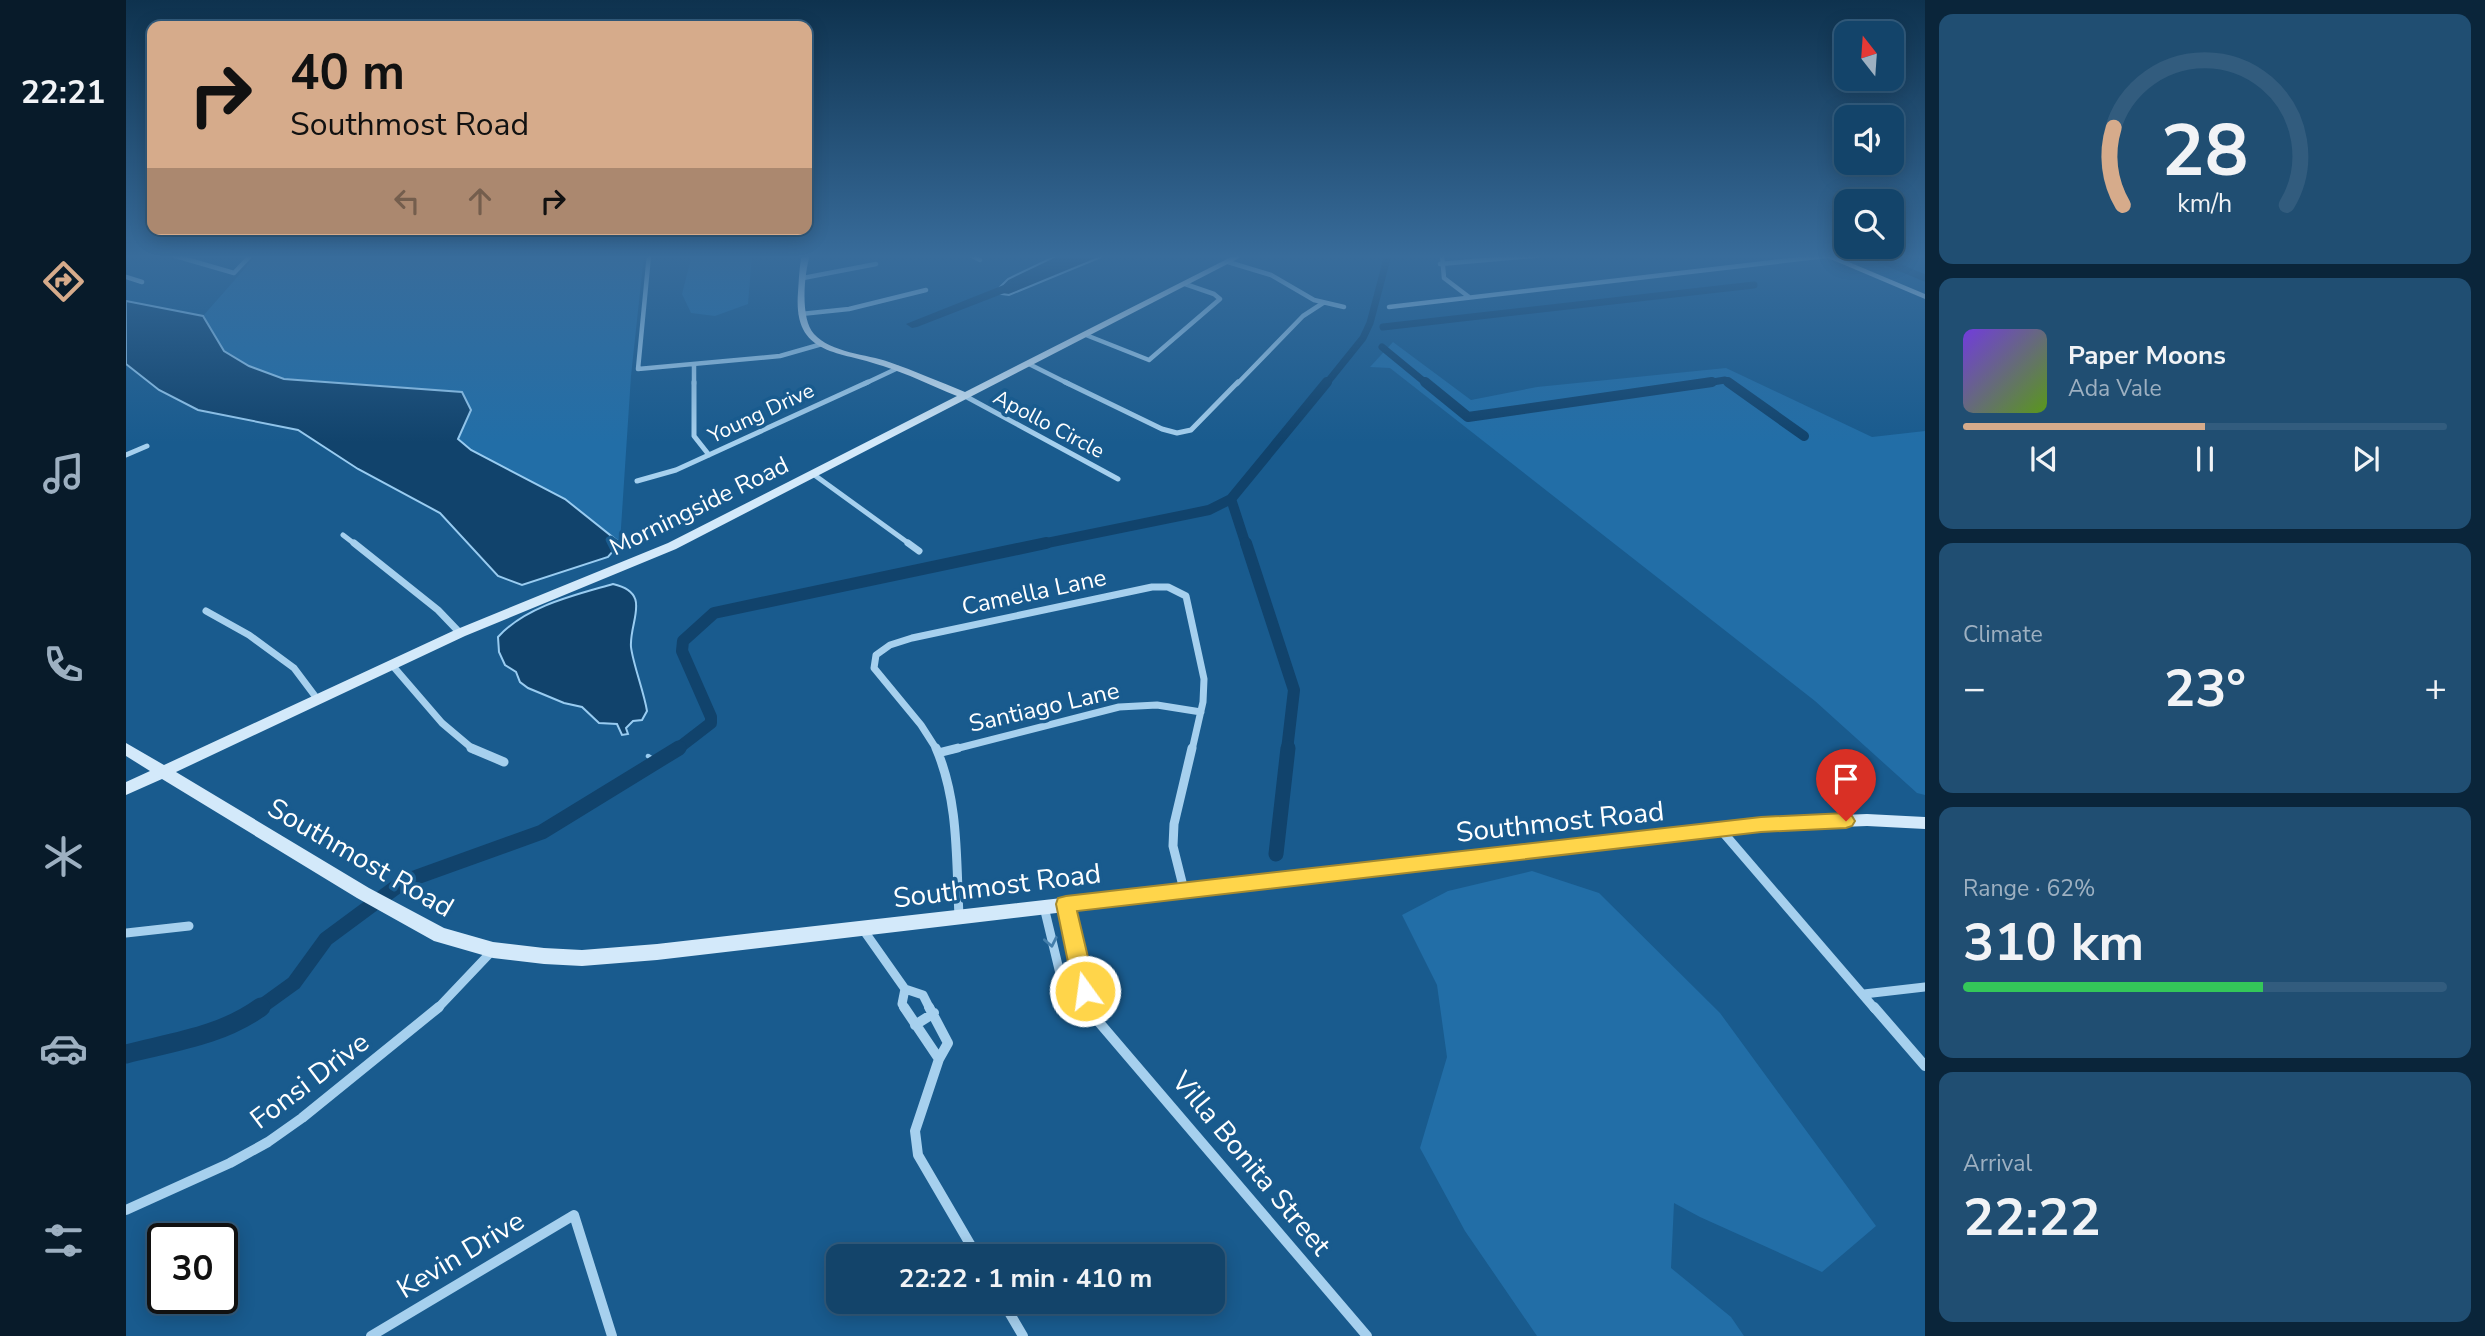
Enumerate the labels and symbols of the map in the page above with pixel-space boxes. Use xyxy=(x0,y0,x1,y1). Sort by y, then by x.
north arrow xyxy=(1834,21,1904,91)
street label: Young Drive xyxy=(703,376,818,450)
street label: Apollo Circle xyxy=(989,383,1109,465)
street label: Morningside Road xyxy=(604,449,794,563)
street label: Camella Lane xyxy=(959,561,1109,623)
street label: Santiago Lane xyxy=(966,674,1122,740)
pin xyxy=(1816,749,1876,821)
street label: Southmost Road xyxy=(260,789,461,927)
street label: Southmost Road xyxy=(1454,792,1666,852)
street label: Southmost Road xyxy=(891,854,1103,918)
one-way arrow xyxy=(1043,936,1058,948)
position arrow xyxy=(1048,954,1122,1028)
street label: Fonsi Drive xyxy=(242,1024,377,1138)
street label: Villa Bonita Street xyxy=(1162,1063,1340,1264)
street label: Kevin Drive xyxy=(390,1202,531,1308)
speed limit sign: 30 xyxy=(147,1223,238,1314)

